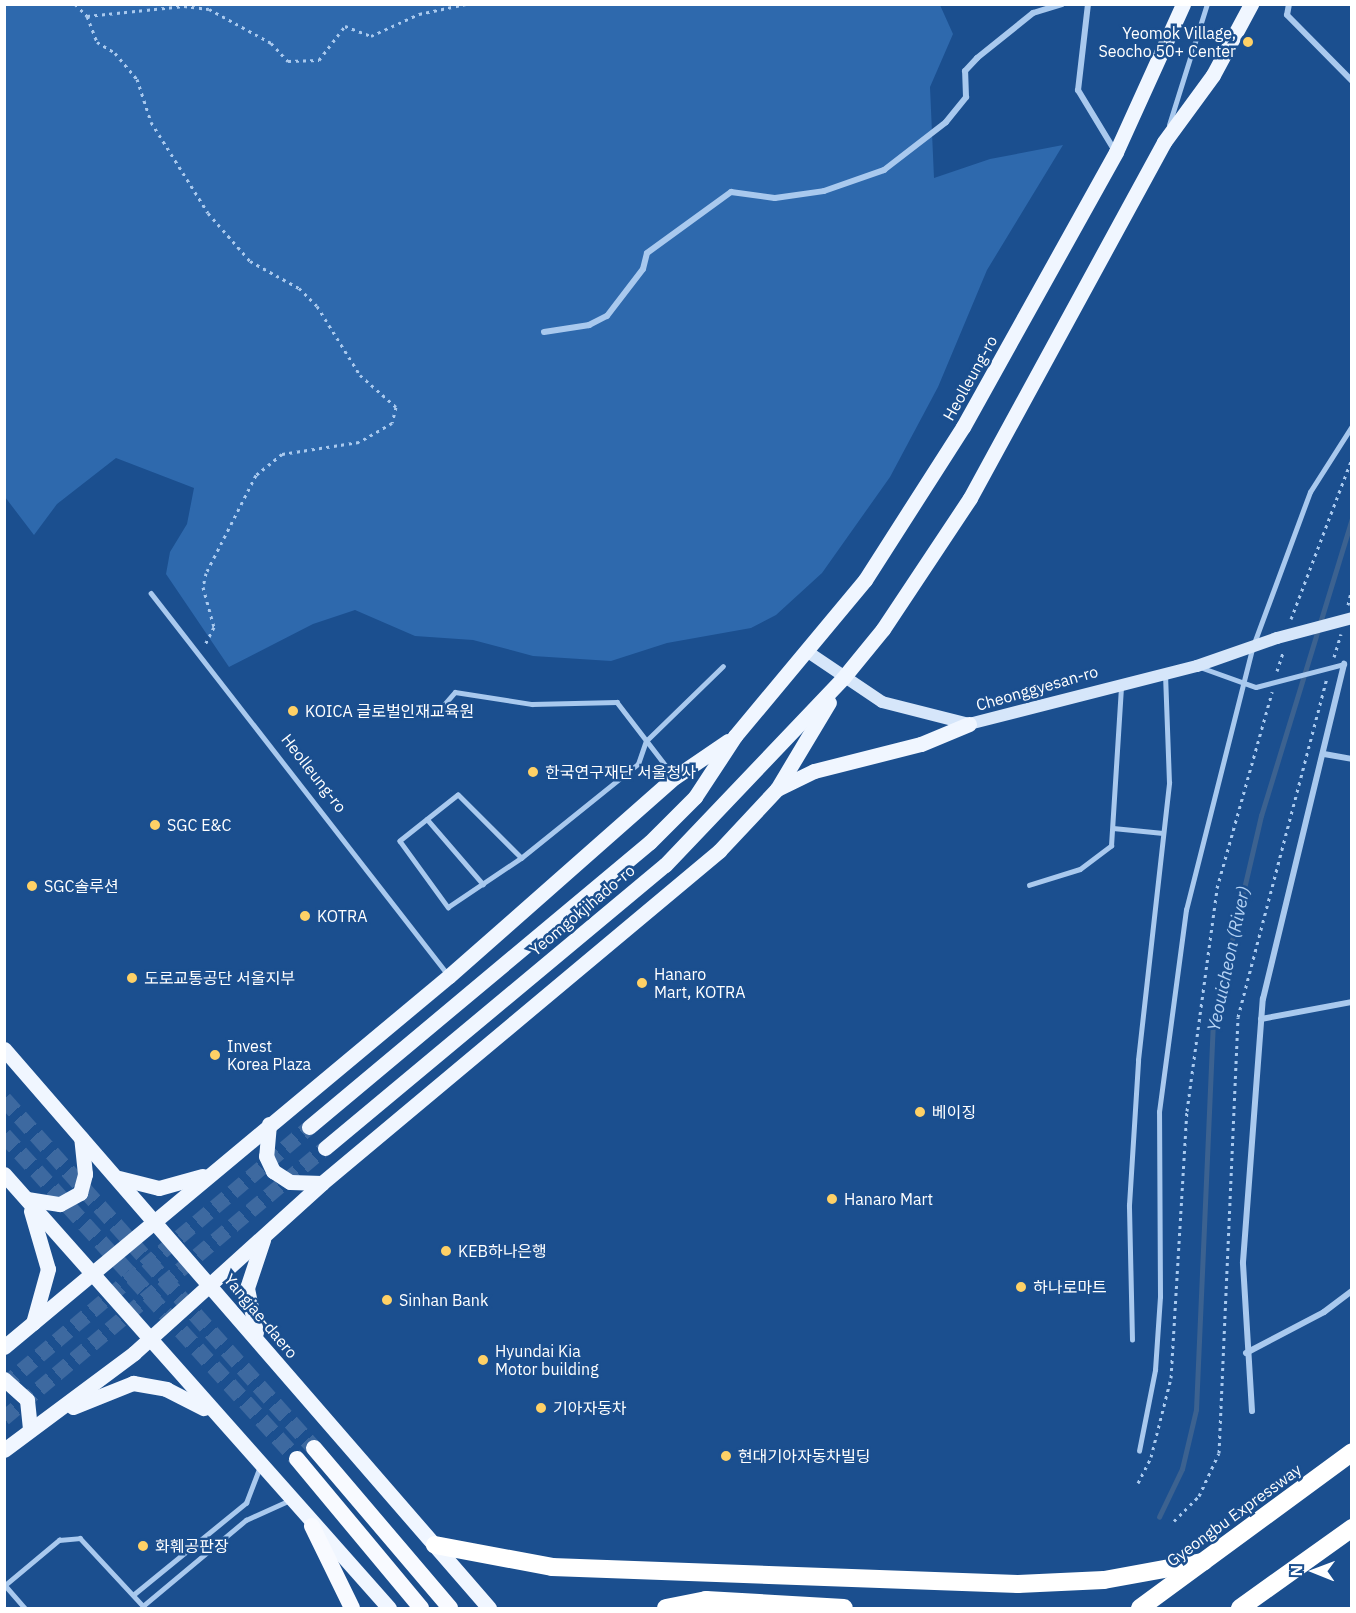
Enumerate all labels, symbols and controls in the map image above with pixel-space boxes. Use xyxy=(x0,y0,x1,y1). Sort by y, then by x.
place label: Yeomok Village, Seocho 50+ Center xyxy=(1098,23,1236,61)
marker: Yeomok Village, Seocho 50+ Center xyxy=(1241,35,1255,49)
street label: Heolleung-ro xyxy=(939,332,1001,424)
street label: Cheonggyesan-ro xyxy=(974,661,1100,715)
place label: KOICA 글로벌인재교육원 xyxy=(305,701,474,721)
marker: KOICA 글로벌인재교육원 xyxy=(286,704,300,718)
street label: Heolleung-ro xyxy=(277,730,351,816)
place label: 한국연구재단 서울청사 xyxy=(545,762,696,782)
marker: 한국연구재단 서울청사 xyxy=(526,765,540,779)
place label: SGC E&C xyxy=(167,815,231,835)
marker: SGC E&C xyxy=(148,818,162,832)
street label: Yeomgokjihado-ro xyxy=(526,860,638,960)
place label: SGC솔루션 xyxy=(44,876,119,896)
marker: SGC솔루션 xyxy=(25,879,39,893)
water label: Yeouicheon (River) xyxy=(1203,884,1255,1034)
place label: KOTRA xyxy=(317,906,367,926)
marker: KOTRA xyxy=(298,909,312,923)
place label: Hanaro Mart, KOTRA xyxy=(654,964,746,1002)
place label: 도로교통공단 서울지부 xyxy=(144,968,295,988)
marker: 도로교통공단 서울지부 xyxy=(125,971,139,985)
marker: Hanaro Mart, KOTRA xyxy=(635,976,649,990)
place label: Invest Korea Plaza xyxy=(227,1036,311,1074)
marker: Invest Korea Plaza xyxy=(208,1048,222,1062)
place label: 베이징 xyxy=(932,1102,976,1122)
marker: 베이징 xyxy=(913,1105,927,1119)
place label: Hanaro Mart xyxy=(844,1189,933,1209)
marker: Hanaro Mart xyxy=(825,1192,839,1206)
place label: KEB하나은행 xyxy=(458,1241,547,1261)
marker: KEB하나은행 xyxy=(439,1244,453,1258)
street label: Yangjae-daero xyxy=(220,1270,302,1362)
place label: 하나로마트 xyxy=(1033,1277,1107,1297)
marker: 하나로마트 xyxy=(1014,1280,1028,1294)
place label: Sinhan Bank xyxy=(399,1290,488,1310)
marker: Sinhan Bank xyxy=(380,1293,394,1307)
place label: Hyundai Kia Motor building xyxy=(495,1341,599,1379)
marker: Hyundai Kia Motor building xyxy=(476,1353,490,1367)
place label: 기아자동차 xyxy=(553,1398,627,1418)
marker: 기아자동차 xyxy=(534,1401,548,1415)
place label: 현대기아자동차빌딩 xyxy=(738,1446,870,1466)
marker: 현대기아자동차빌딩 xyxy=(719,1449,733,1463)
street label: Gyeongbu Expressway xyxy=(1163,1460,1305,1570)
place label: 화훼공판장 xyxy=(155,1536,229,1556)
marker: 화훼공판장 xyxy=(136,1539,150,1553)
north arrow xyxy=(1284,1541,1344,1601)
text: N xyxy=(1286,1565,1306,1577)

